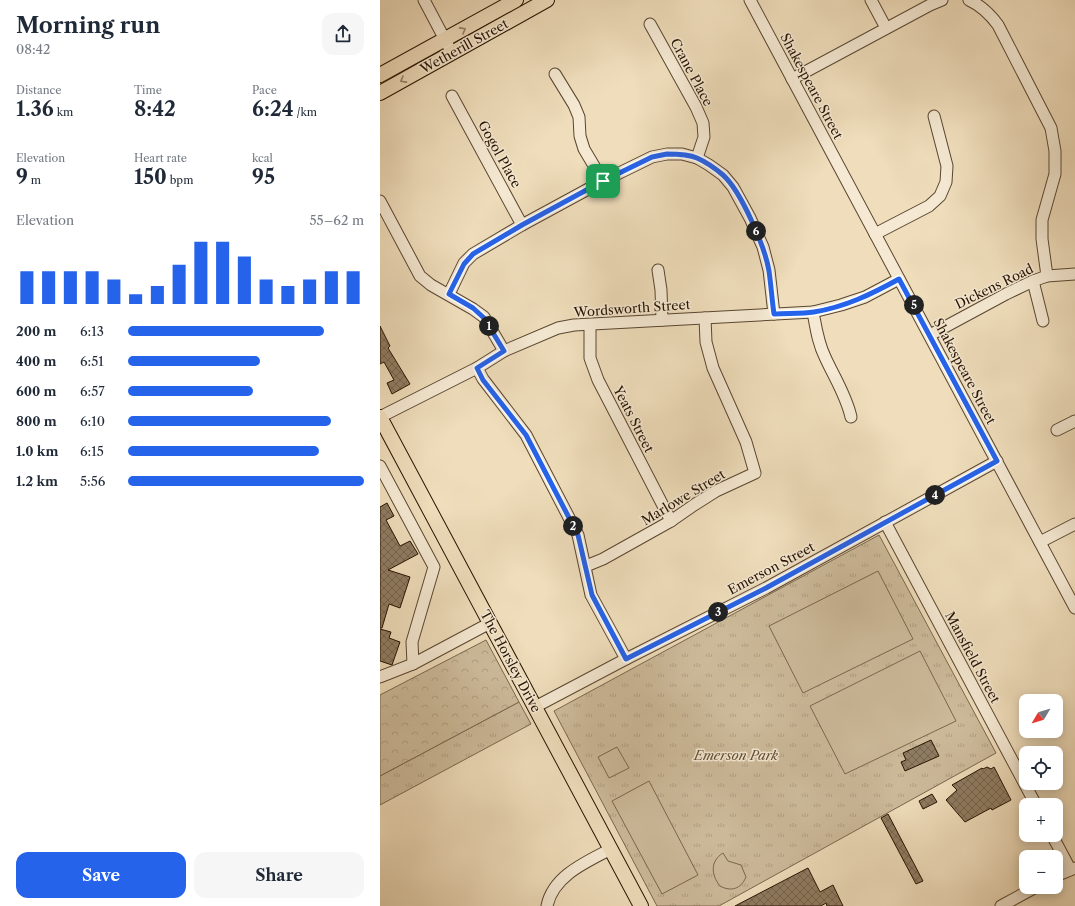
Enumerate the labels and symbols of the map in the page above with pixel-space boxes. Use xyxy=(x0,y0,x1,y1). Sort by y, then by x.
street label: Wetherill Street xyxy=(416,15,511,77)
one-way arrow xyxy=(459,27,466,34)
street label: Shakespeare Street xyxy=(777,30,847,142)
street label: Crane Place xyxy=(667,35,717,109)
one-way arrow xyxy=(400,75,407,83)
street label: Gogol Place xyxy=(475,118,525,190)
pin xyxy=(586,164,620,198)
pin: 6 xyxy=(746,221,766,241)
street label: Dickens Road xyxy=(952,260,1036,312)
pin: 5 xyxy=(904,295,924,315)
street label: Wordsworth Street xyxy=(572,296,691,320)
street label: Shakespeare Street xyxy=(930,315,1000,427)
pin: 1 xyxy=(479,316,499,336)
street label: Yeats Street xyxy=(610,382,658,455)
street label: Marlowe Street xyxy=(638,466,728,528)
pin: 4 xyxy=(925,485,945,505)
pin: 2 xyxy=(563,516,583,536)
street label: Emerson Street xyxy=(725,538,817,598)
pin: 3 xyxy=(708,602,728,622)
street label: The Horsley Drive xyxy=(477,607,545,715)
street label: Mansfield Street xyxy=(942,609,1004,706)
north arrow xyxy=(1019,694,1063,738)
park label: Emerson Park xyxy=(693,747,778,763)

